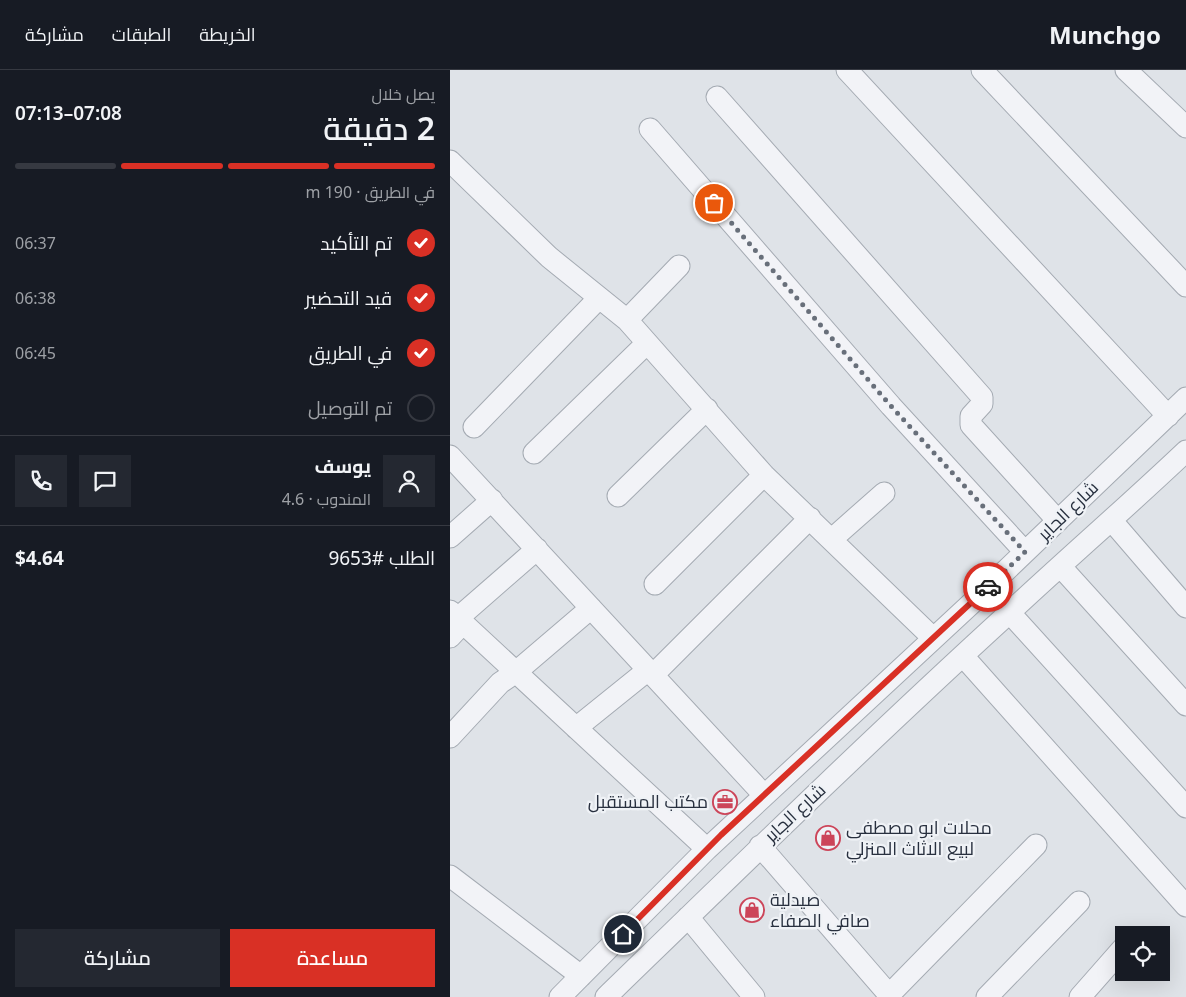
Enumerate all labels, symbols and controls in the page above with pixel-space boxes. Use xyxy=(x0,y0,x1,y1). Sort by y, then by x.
text: Munchgo xyxy=(1049,18,1161,51)
text: مشاركة xyxy=(25,22,84,46)
text: الطبقات xyxy=(112,22,171,46)
text: الخريطة xyxy=(199,22,256,46)
text: يصل خلال xyxy=(371,83,435,105)
text: 07:08–07:13 xyxy=(15,100,122,126)
text: 2 دقيقة xyxy=(323,106,435,149)
text: في الطريق · 190 m xyxy=(306,181,435,203)
pin xyxy=(693,182,735,224)
icon: bag xyxy=(700,189,728,217)
icon: check xyxy=(407,229,435,257)
text: تم التأكيد xyxy=(320,230,392,256)
text: 06:37 xyxy=(15,232,56,254)
icon: check xyxy=(407,284,435,312)
text: قيد التحضير xyxy=(305,285,392,311)
text: 06:38 xyxy=(15,287,56,309)
icon: check xyxy=(407,339,435,367)
text: في الطريق xyxy=(309,340,392,366)
text: 06:45 xyxy=(15,342,56,364)
text: تم التوصيل xyxy=(308,395,392,421)
text: يوسف xyxy=(315,453,371,479)
button: phone xyxy=(15,455,67,507)
button: chat xyxy=(79,455,131,507)
button: person xyxy=(383,455,435,507)
street label: شارع الجاير xyxy=(1031,475,1104,547)
text: المندوب · 4.6 xyxy=(282,488,371,510)
text: $4.64 xyxy=(15,545,64,571)
text: الطلب #9653 xyxy=(328,545,435,571)
courier xyxy=(963,562,1013,612)
icon: car xyxy=(974,573,1002,601)
street label: شارع الجاير xyxy=(758,778,831,848)
place label: مكتب المستقبل xyxy=(588,789,708,813)
office icon: مكتب المستقبل xyxy=(712,789,738,815)
place label: محلات ابو مصطفى لبيع الاثاث المنزلي xyxy=(846,815,992,863)
shop icon: محلات ابو مصطفى لبيع الاثاث المنزلي xyxy=(815,825,841,851)
place label: صيدلية صافي الصفاء xyxy=(770,887,870,935)
shop icon: صيدلية صافي الصفاء xyxy=(739,897,765,923)
pin xyxy=(602,913,644,955)
icon: home xyxy=(609,920,637,948)
map controls xyxy=(1115,926,1170,981)
button: locate xyxy=(1115,926,1170,981)
button: مشاركة xyxy=(15,929,220,987)
button: مساعدة xyxy=(230,929,435,987)

